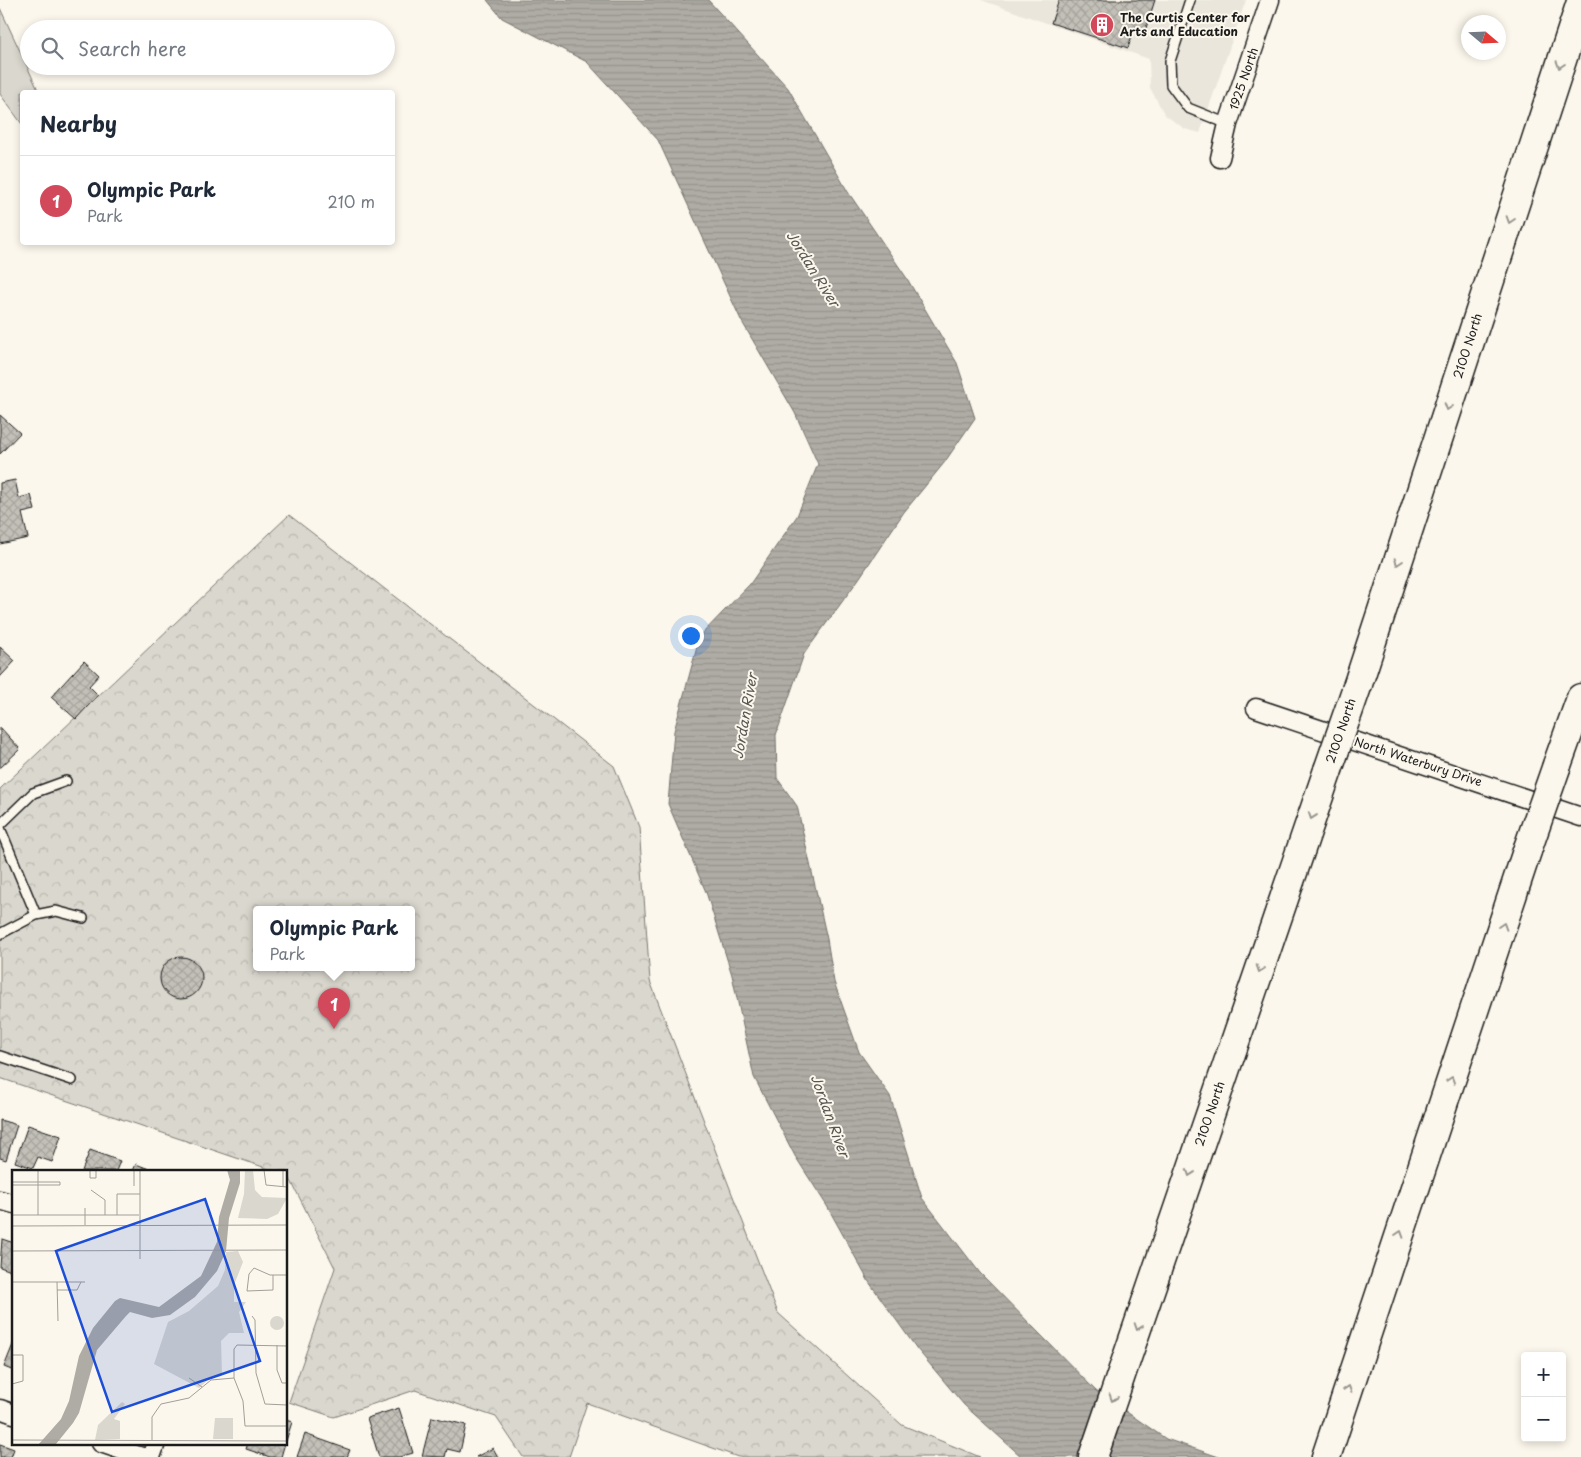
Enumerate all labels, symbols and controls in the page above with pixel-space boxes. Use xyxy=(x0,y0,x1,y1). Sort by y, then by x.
place label: The Curtis Center for Arts and Education xyxy=(1119,8,1251,40)
building icon: The Curtis Center for Arts and Education xyxy=(1089,12,1115,38)
north arrow xyxy=(1461,15,1506,60)
search box xyxy=(20,20,395,75)
icon: search xyxy=(38,34,66,62)
text: Search here xyxy=(78,34,187,62)
street label: 1925 North xyxy=(1224,45,1262,112)
one-way arrow xyxy=(1556,61,1566,69)
text: Nearby xyxy=(40,107,117,139)
text: Olympic Park xyxy=(87,175,216,203)
text: 1 xyxy=(52,189,60,213)
text: 210 m xyxy=(327,189,375,213)
text: Park xyxy=(87,203,123,227)
one-way arrow xyxy=(1505,215,1515,223)
water label: Jordan River xyxy=(782,226,847,313)
street label: 2100 North xyxy=(1448,311,1486,381)
one-way arrow xyxy=(1444,403,1454,411)
one-way arrow xyxy=(1393,557,1403,565)
your location xyxy=(678,623,704,649)
water label: Jordan River xyxy=(727,669,763,760)
street label: 2100 North xyxy=(1321,696,1360,766)
street label: North Waterbury Drive xyxy=(1352,732,1485,790)
one-way arrow xyxy=(1308,811,1318,819)
popup xyxy=(253,906,415,971)
text: Olympic Park xyxy=(270,913,398,941)
one-way arrow xyxy=(1497,922,1507,931)
text: Park xyxy=(270,941,305,965)
one-way arrow xyxy=(1256,965,1266,973)
pin: 1 xyxy=(318,988,350,1029)
water label: Jordan River xyxy=(806,1072,856,1162)
one-way arrow xyxy=(1445,1077,1455,1085)
street label: 2100 North xyxy=(1190,1079,1229,1149)
one-way arrow xyxy=(1186,1168,1196,1177)
inset map xyxy=(12,1170,288,1444)
one-way arrow xyxy=(1394,1231,1404,1239)
one-way arrow xyxy=(1133,1322,1143,1330)
map controls xyxy=(1521,1352,1566,1442)
button: + xyxy=(1521,1352,1566,1397)
one-way arrow xyxy=(1343,1385,1353,1393)
one-way arrow xyxy=(1109,1394,1119,1402)
button: − xyxy=(1521,1397,1566,1442)

